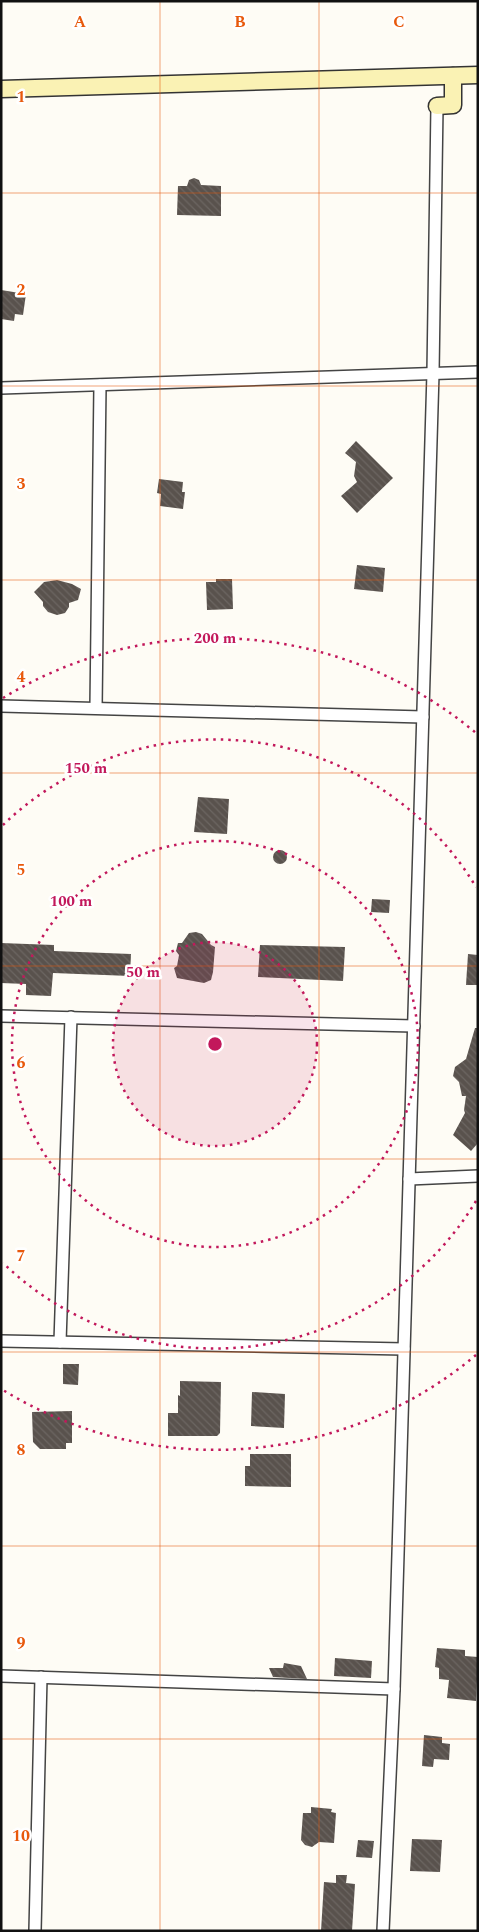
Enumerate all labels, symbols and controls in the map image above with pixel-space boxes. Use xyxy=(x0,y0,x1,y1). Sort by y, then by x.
text: A xyxy=(74,10,87,34)
text: B xyxy=(234,10,246,34)
text: C xyxy=(393,10,405,34)
text: 1 xyxy=(17,85,25,109)
text: 2 xyxy=(17,278,26,302)
text: 3 xyxy=(17,472,26,496)
text: 200 m xyxy=(194,627,237,650)
text: 4 xyxy=(17,665,26,689)
text: 150 m xyxy=(65,757,108,780)
text: 5 xyxy=(17,858,25,882)
text: 100 m xyxy=(50,890,93,913)
text: 50 m xyxy=(126,961,161,984)
centre of rings xyxy=(206,1035,224,1053)
text: 6 xyxy=(17,1051,26,1075)
text: 7 xyxy=(17,1244,26,1268)
text: 8 xyxy=(17,1438,26,1462)
text: 9 xyxy=(17,1631,26,1655)
text: 10 xyxy=(12,1824,30,1848)

